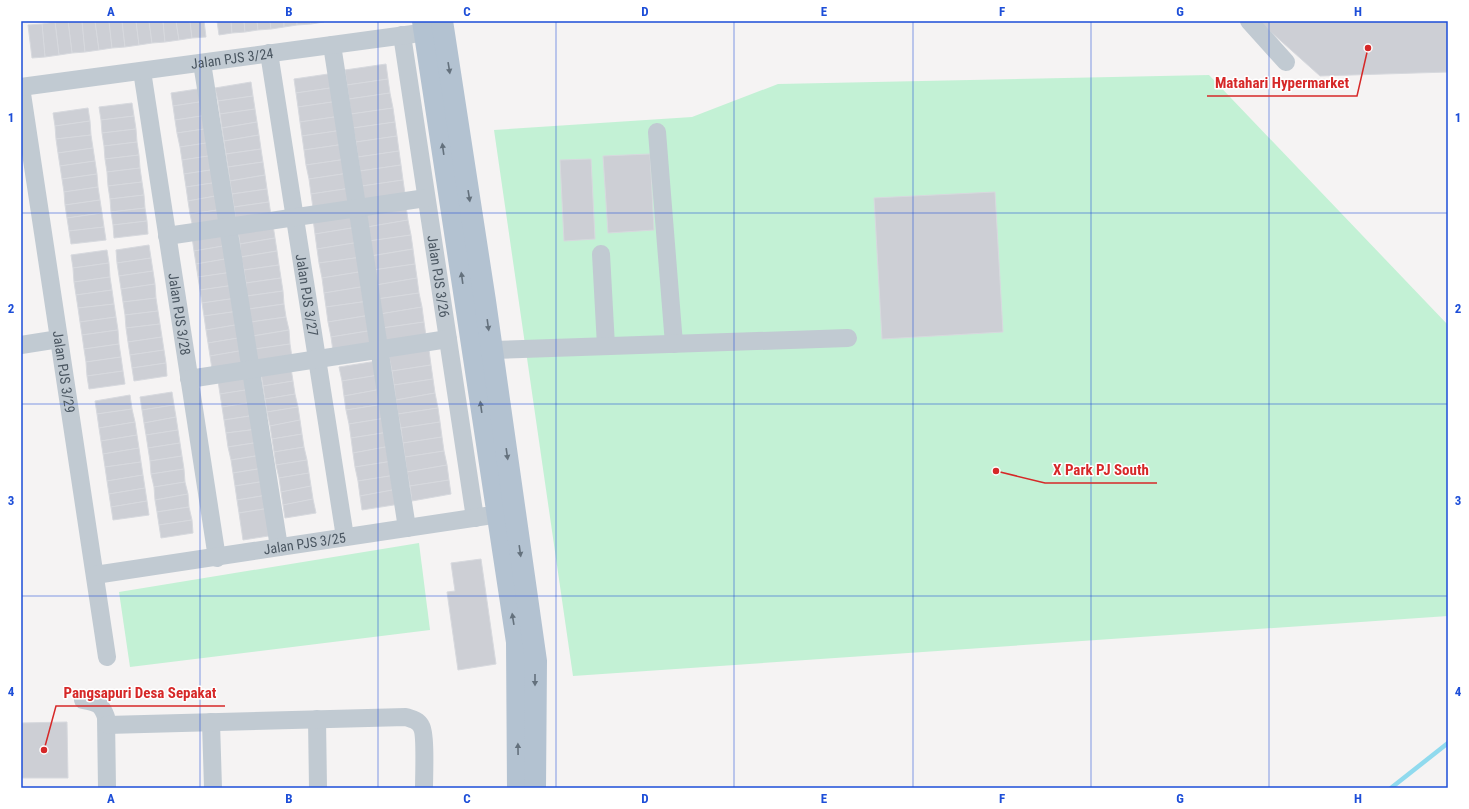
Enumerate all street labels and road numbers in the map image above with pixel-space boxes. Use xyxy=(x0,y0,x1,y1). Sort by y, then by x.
street label: Jalan PJS 3/24 xyxy=(190,45,274,72)
street label: Jalan PJS 3/26 xyxy=(424,234,453,319)
street label: Jalan PJS 3/27 xyxy=(293,253,321,337)
street label: Jalan PJS 3/28 xyxy=(165,272,194,356)
street label: Jalan PJS 3/29 xyxy=(50,330,78,414)
street label: Jalan PJS 3/25 xyxy=(262,529,347,557)

